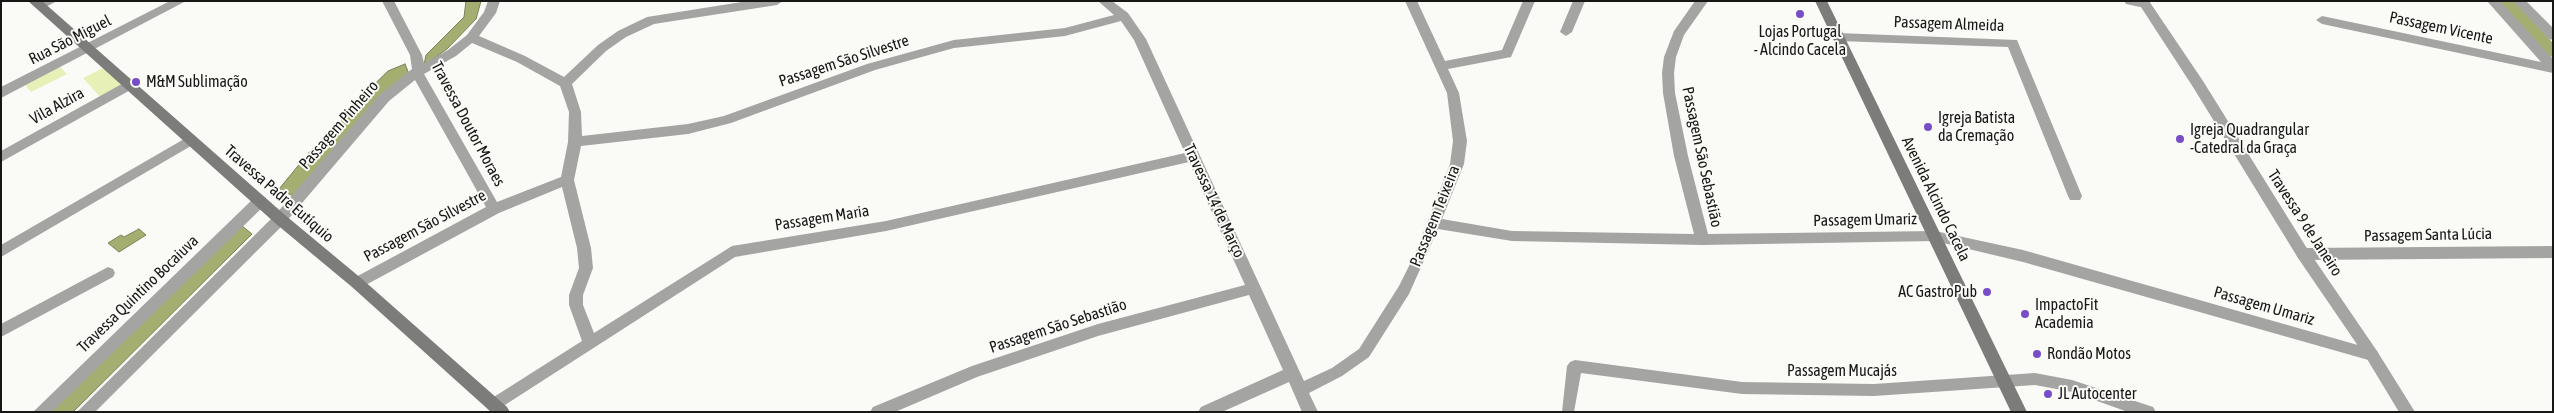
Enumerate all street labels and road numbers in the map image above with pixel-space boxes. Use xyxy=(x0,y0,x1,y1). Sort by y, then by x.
street label: Passagem Vicente xyxy=(2387,8,2495,48)
street label: Rua São Miguel xyxy=(26,11,114,69)
street label: Passagem Almeida xyxy=(1893,12,2005,36)
street label: Passagem São Silvestre xyxy=(777,31,911,91)
street label: Travessa Doutor Moraes xyxy=(427,58,509,190)
street label: Passagem Pinheiro xyxy=(295,77,383,173)
street label: Vila Alzira xyxy=(27,83,87,129)
street label: Passagem São Sebastião xyxy=(1678,85,1726,229)
street label: Avenida Alcindo Cacela xyxy=(1898,134,1974,264)
street label: Travessa Padre Eutíquio xyxy=(220,141,338,247)
street label: Travessa 14 de Março xyxy=(1179,141,1249,261)
street label: Passagem Teixeira xyxy=(1406,163,1464,269)
street label: Travessa 9 de Janeiro xyxy=(2264,166,2346,280)
street label: Passagem São Silvestre xyxy=(361,186,489,266)
street label: Passagem Maria xyxy=(773,201,871,235)
street label: Passagem Umariz xyxy=(1813,209,1917,231)
street label: Passagem Santa Lúcia xyxy=(2364,224,2492,246)
street label: Travessa Quintino Bocaiuva xyxy=(74,231,202,357)
street label: Passagem Umariz xyxy=(2211,282,2317,330)
street label: Passagem São Sebastião xyxy=(987,295,1129,357)
street label: Passagem Mucajás xyxy=(1787,361,1897,381)

